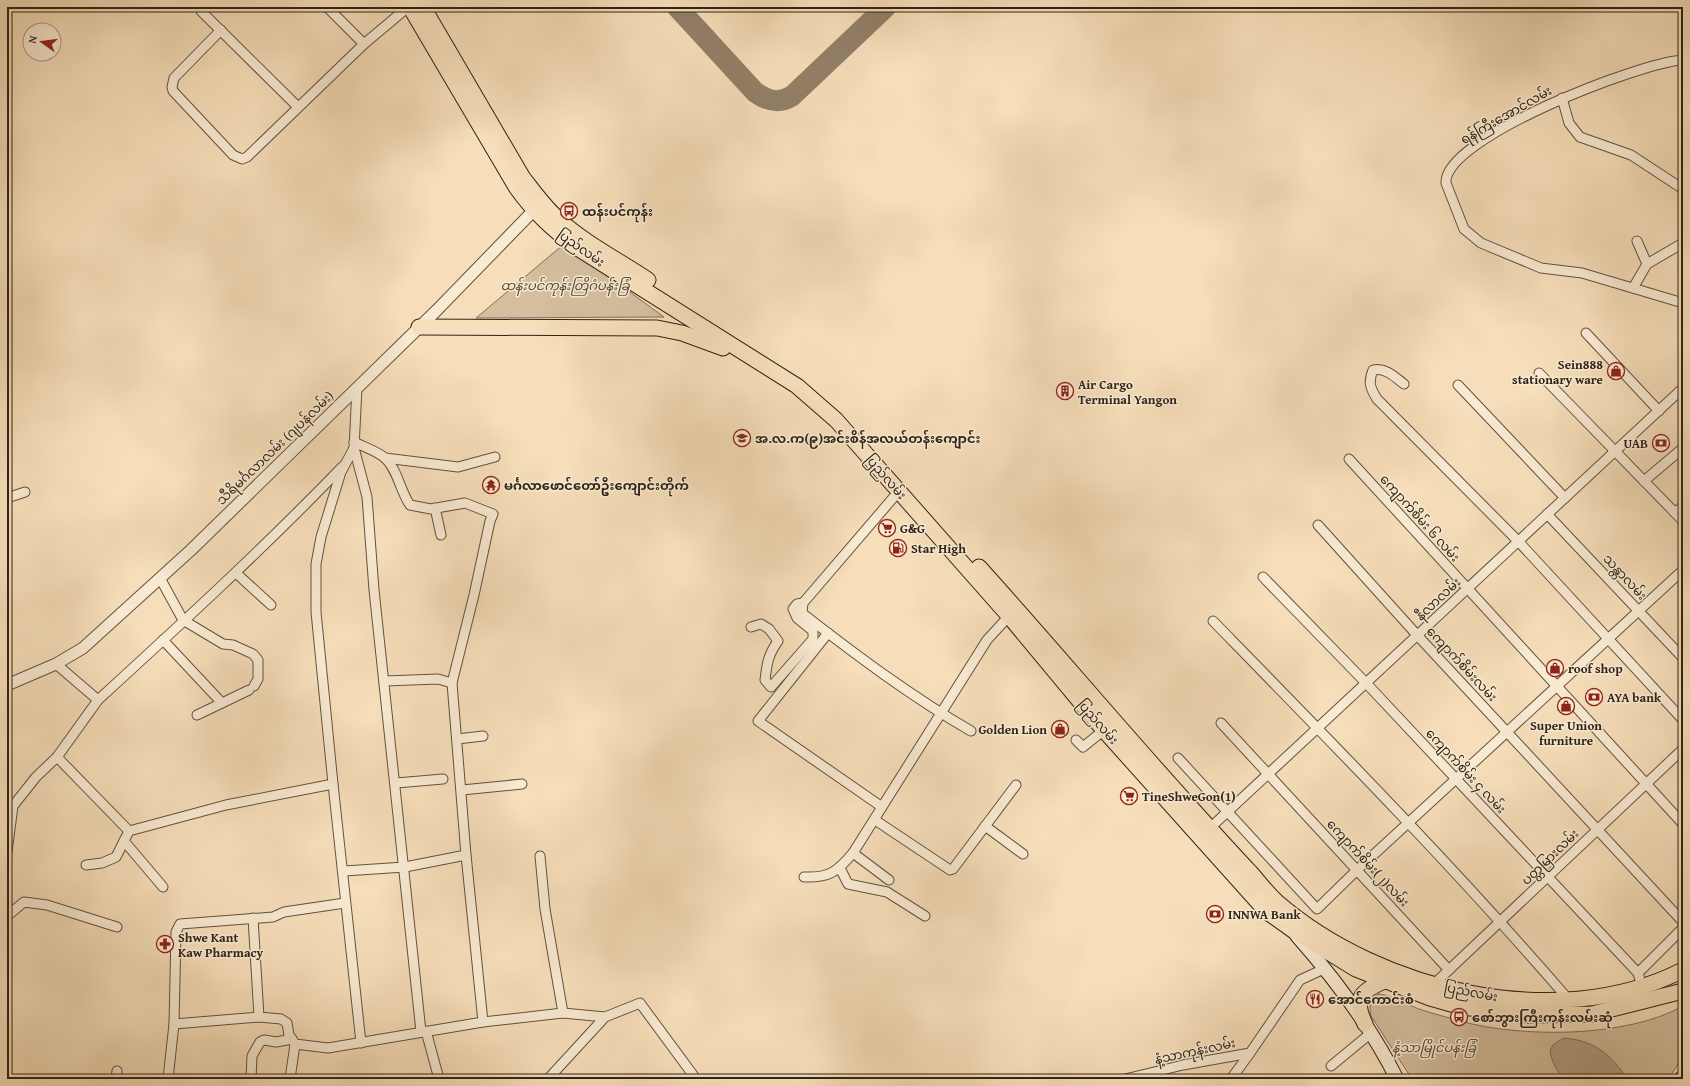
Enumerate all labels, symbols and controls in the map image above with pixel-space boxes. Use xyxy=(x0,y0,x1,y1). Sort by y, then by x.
north arrow xyxy=(22,22,62,62)
text: N xyxy=(24,33,41,45)
street label: ရန်ကြီးအောင်လမ်း xyxy=(1457,81,1556,150)
bus stop icon: ထန်းပင်ကုန်း xyxy=(559,201,579,221)
place label: ထန်းပင်ကုန်း xyxy=(582,202,653,223)
street label: ပြည်လမ်း xyxy=(553,225,609,272)
park label: ထန်းပင်ကုန်းတြိဂံပန်းခြံ xyxy=(500,276,632,297)
place label: Sein888 stationary ware xyxy=(1512,355,1603,389)
shop icon: Sein888 stationary ware xyxy=(1606,361,1626,381)
place label: Air Cargo Terminal Yangon xyxy=(1078,375,1177,409)
building icon: Air Cargo Terminal Yangon xyxy=(1055,381,1075,401)
street label: သီရိမင်္ဂလာလမ်း (ဂျပန်လမ်း) xyxy=(212,387,339,510)
school or university icon: အ.လ.က(၉)အင်းစိန်အလယ်တန်းကျောင်း xyxy=(732,428,752,448)
place label: အ.လ.က(၉)အင်းစိန်အလယ်တန်းကျောင်း xyxy=(755,429,980,450)
bank icon: UAB xyxy=(1651,433,1671,453)
place label: UAB xyxy=(1624,434,1648,453)
street label: ပြည်လမ်း xyxy=(860,450,911,504)
street label: ကျောက်စိမ်း ၆ လမ်း xyxy=(1375,470,1464,566)
temple icon: မင်္ဂလာဖောင်တော်ဦးကျောင်းတိုက် xyxy=(481,475,501,495)
place label: မင်္ဂလာဖောင်တော်ဦးကျောင်းတိုက် xyxy=(504,476,689,497)
supermarket icon: G&G xyxy=(877,518,897,538)
place label: G&G xyxy=(900,519,925,538)
fuel station icon: Star High xyxy=(888,538,908,558)
place label: Star High xyxy=(911,539,966,558)
street label: သန္တာလမ်း xyxy=(1598,550,1651,605)
street label: နီလာလမ်း xyxy=(1411,573,1466,626)
street label: ကျောက်စိမ်းလမ်း xyxy=(1421,622,1502,706)
shop icon: roof shop xyxy=(1545,658,1565,678)
place label: roof shop xyxy=(1568,659,1623,678)
bank icon: AYA bank xyxy=(1584,687,1604,707)
place label: AYA bank xyxy=(1607,688,1662,707)
street label: ပြည်လမ်း xyxy=(1072,695,1123,749)
shop icon: Super Union furniture xyxy=(1556,696,1576,716)
place label: Super Union furniture xyxy=(1530,716,1602,750)
shop icon: Golden Lion xyxy=(1050,719,1070,739)
place label: Golden Lion xyxy=(978,720,1047,739)
street label: ကျောက်စိမ်း ၄ လမ်း xyxy=(1421,724,1511,818)
supermarket icon: TineShweGon(1) xyxy=(1119,786,1139,806)
place label: TineShweGon(1) xyxy=(1142,787,1236,806)
street label: ကျောက်စိမ်း(၂)လမ်း xyxy=(1322,815,1414,912)
street label: ပတ္တမြားလမ်း xyxy=(1517,825,1584,890)
bank icon: INNWA Bank xyxy=(1205,904,1225,924)
place label: INNWA Bank xyxy=(1228,905,1301,924)
place label: Shwe Kant Kaw Pharmacy xyxy=(178,928,264,962)
pharmacy icon: Shwe Kant Kaw Pharmacy xyxy=(155,934,175,954)
street label: ပြည်လမ်း xyxy=(1442,978,1499,1007)
restaurant icon: အောင်ကောင်းစံ xyxy=(1305,989,1325,1009)
place label: အောင်ကောင်းစံ xyxy=(1328,990,1414,1009)
bus stop icon: စော်ဘွားကြီးကုန်းလမ်းဆုံ xyxy=(1449,1007,1469,1027)
place label: စော်ဘွားကြီးကုန်းလမ်းဆုံ xyxy=(1472,1008,1613,1029)
street label: နံ့သာကုန်းလမ်း xyxy=(1153,1033,1237,1070)
park label: နံ့သာမြိုင်ပန်းခြံ xyxy=(1392,1038,1478,1059)

